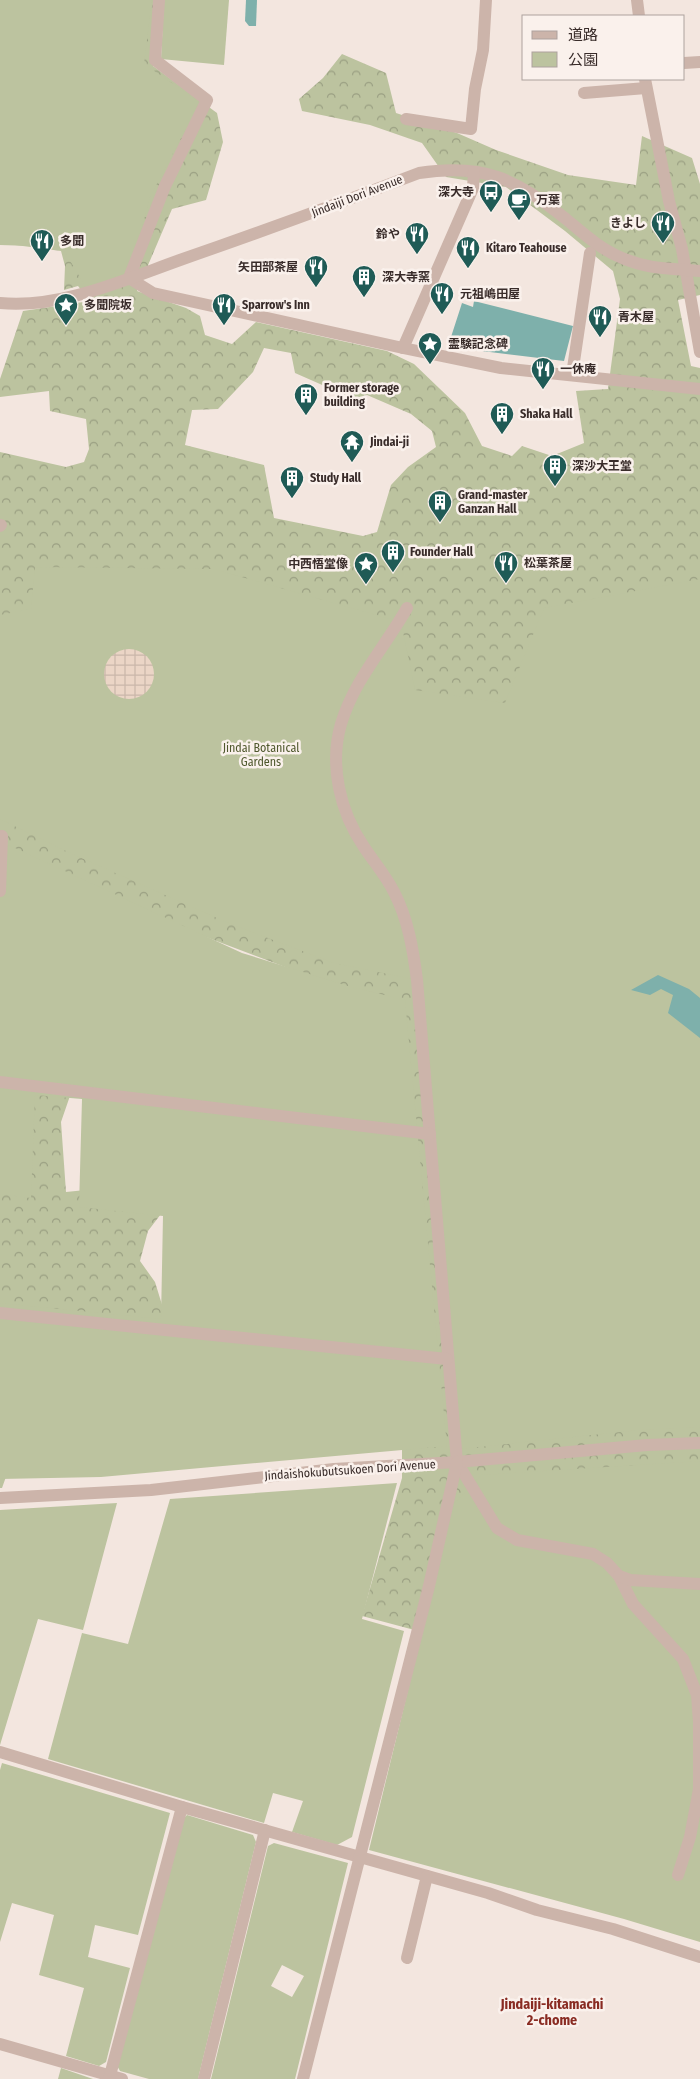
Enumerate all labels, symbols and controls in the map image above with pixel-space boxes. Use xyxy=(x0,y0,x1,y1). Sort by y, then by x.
legend xyxy=(522,15,685,80)
text: 道路 xyxy=(568,26,598,44)
text: 公園 xyxy=(568,51,598,69)
street label: Jindaiji Dori Avenue xyxy=(310,172,404,220)
bus stop icon: 深大寺 xyxy=(478,179,504,213)
place label: 深大寺 xyxy=(438,185,474,199)
cafe icon: 万葉 xyxy=(506,187,532,221)
place label: 万葉 xyxy=(536,193,560,207)
restaurant icon: きよし xyxy=(650,210,676,244)
place label: きよし xyxy=(610,216,646,230)
restaurant icon: 鈴や xyxy=(404,221,430,255)
place label: 鈴や xyxy=(375,227,400,241)
restaurant icon: 多聞 xyxy=(29,228,55,262)
place label: 多聞 xyxy=(60,234,84,248)
restaurant icon: Kitaro Teahouse xyxy=(455,235,481,269)
place label: Kitaro Teahouse xyxy=(486,241,567,255)
restaurant icon: 矢田部茶屋 xyxy=(303,254,329,288)
place label: 矢田部茶屋 xyxy=(238,260,298,274)
building icon: 深大寺窯 xyxy=(351,264,377,298)
place label: 深大寺窯 xyxy=(382,270,430,284)
restaurant icon: 元祖嶋田屋 xyxy=(429,281,455,315)
place label: 元祖嶋田屋 xyxy=(460,287,520,301)
place icon: 多聞院坂 xyxy=(53,292,79,326)
restaurant icon: Sparrow's Inn xyxy=(211,292,237,326)
place label: 多聞院坂 xyxy=(84,298,132,312)
place label: Sparrow's Inn xyxy=(242,298,310,312)
restaurant icon: 青木屋 xyxy=(587,304,613,338)
place label: 青木屋 xyxy=(618,310,654,324)
place icon: 霊験記念碑 xyxy=(417,331,443,365)
place label: 霊験記念碑 xyxy=(448,337,508,351)
restaurant icon: 一休庵 xyxy=(530,356,556,390)
place label: 一休庵 xyxy=(560,362,596,376)
place label: Former storage building xyxy=(324,381,399,409)
building icon: Former storage building xyxy=(293,382,319,416)
building icon: Shaka Hall xyxy=(489,401,515,435)
place label: Shaka Hall xyxy=(520,407,573,421)
temple icon: Jindai-ji xyxy=(339,429,365,463)
place label: Jindai-ji xyxy=(369,435,409,449)
building icon: 深沙大王堂 xyxy=(542,453,568,487)
place label: 深沙大王堂 xyxy=(572,459,632,473)
building icon: Study Hall xyxy=(279,465,305,499)
place label: Study Hall xyxy=(310,471,362,485)
place label: Grand-master Ganzan Hall xyxy=(458,488,528,516)
building icon: Grand-master Ganzan Hall xyxy=(427,489,453,523)
building icon: Founder Hall xyxy=(380,539,406,573)
place label: Founder Hall xyxy=(410,545,474,559)
restaurant icon: 松葉茶屋 xyxy=(493,550,519,584)
place icon: 中西悟堂像 xyxy=(353,551,379,585)
place label: 松葉茶屋 xyxy=(524,556,572,570)
place label: 中西悟堂像 xyxy=(288,557,348,571)
park label: Jindai Botanical Gardens xyxy=(223,741,299,769)
street label: Jindaishokubutsukoen Dori Avenue xyxy=(264,1457,436,1483)
district label: Jindaiji-kitamachi 2-chome xyxy=(500,1996,604,2029)

